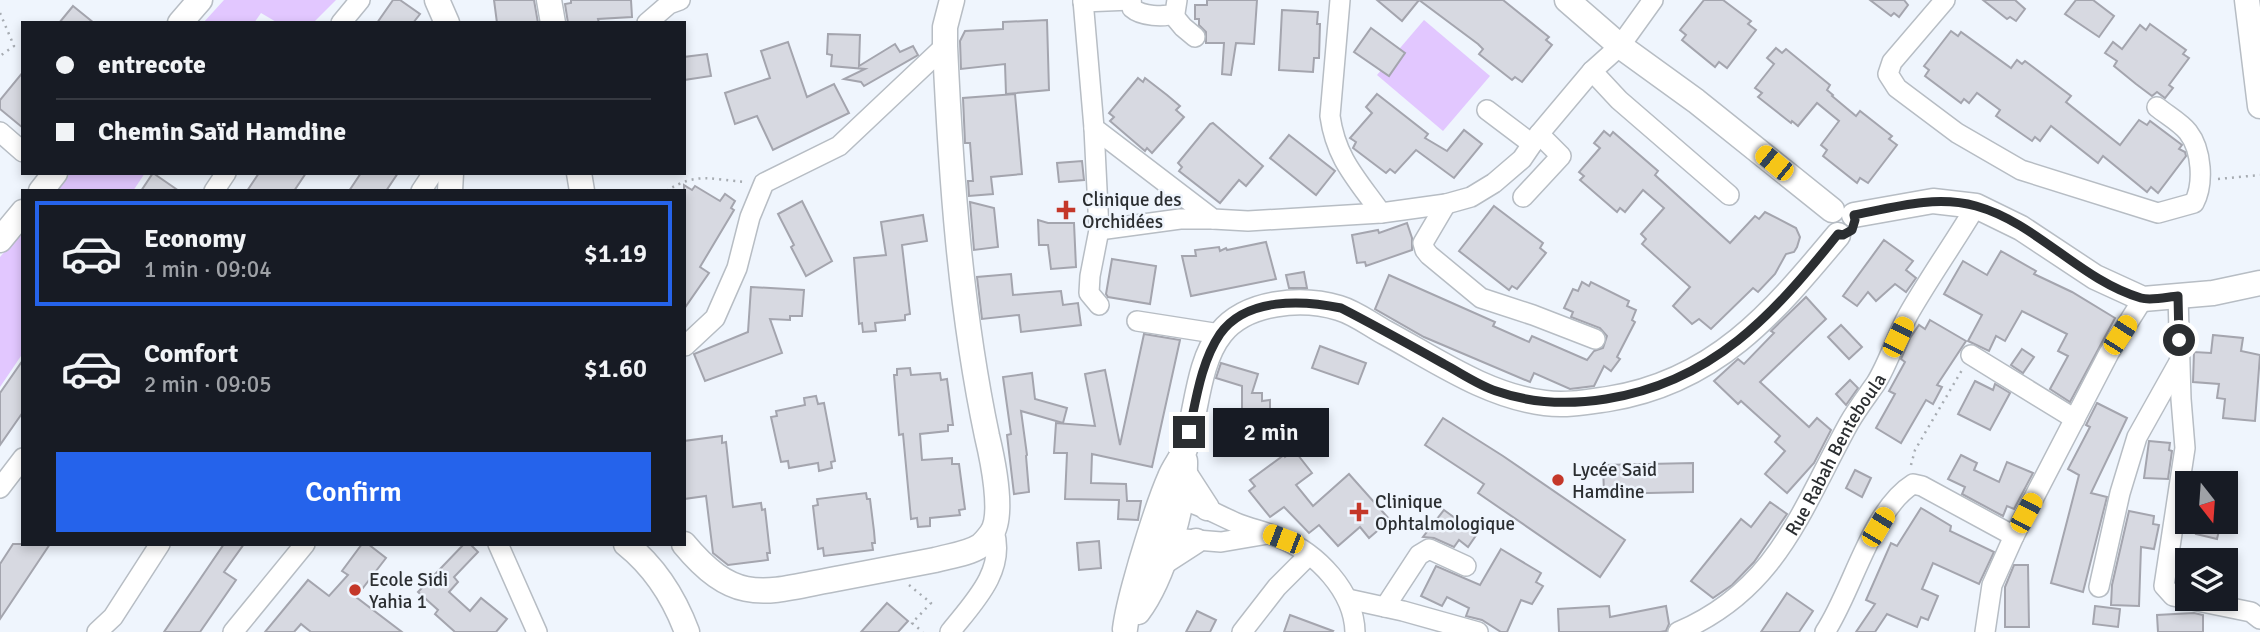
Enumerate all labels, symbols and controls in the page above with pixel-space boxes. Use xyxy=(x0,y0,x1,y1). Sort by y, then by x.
text: entrecote xyxy=(98,49,206,81)
text: Chemin Saïd Hamdine xyxy=(98,116,346,148)
car xyxy=(1752,142,1797,184)
place label: Clinique des Orchidées xyxy=(1082,188,1182,234)
marker: Clinique des Orchidées xyxy=(1056,200,1076,220)
icon: car xyxy=(60,222,123,285)
text: Economy xyxy=(144,223,246,255)
text: $1.19 xyxy=(584,238,647,270)
text: 1 min · 09:04 xyxy=(144,255,272,284)
car xyxy=(2100,312,2141,358)
car xyxy=(1880,314,1917,360)
route start xyxy=(2163,324,2195,356)
icon: car xyxy=(60,337,123,400)
text: Comfort xyxy=(144,338,238,370)
text: $1.60 xyxy=(584,353,647,385)
street label: Rue Rabah Benteboula xyxy=(1780,369,1892,540)
text: 2 min · 09:05 xyxy=(144,370,272,399)
callout: 2 min xyxy=(1214,408,1329,457)
route end xyxy=(1173,416,1205,448)
text: 2 min xyxy=(1243,418,1299,447)
button: Confirm xyxy=(56,452,651,532)
place label: Lycée Said Hamdine xyxy=(1572,458,1657,504)
north arrow xyxy=(2175,471,2238,534)
map controls xyxy=(2175,471,2238,611)
marker: Lycée Said Hamdine xyxy=(1550,472,1566,488)
place label: Clinique Ophtalmologique xyxy=(1375,490,1515,536)
car xyxy=(2007,490,2046,536)
marker: Clinique Ophtalmologique xyxy=(1349,502,1369,522)
car xyxy=(1859,504,1898,550)
car xyxy=(1260,522,1307,556)
button: layers xyxy=(2175,548,2238,611)
place label: Ecole Sidi Yahia 1 xyxy=(369,568,448,614)
marker: Ecole Sidi Yahia 1 xyxy=(347,582,363,598)

